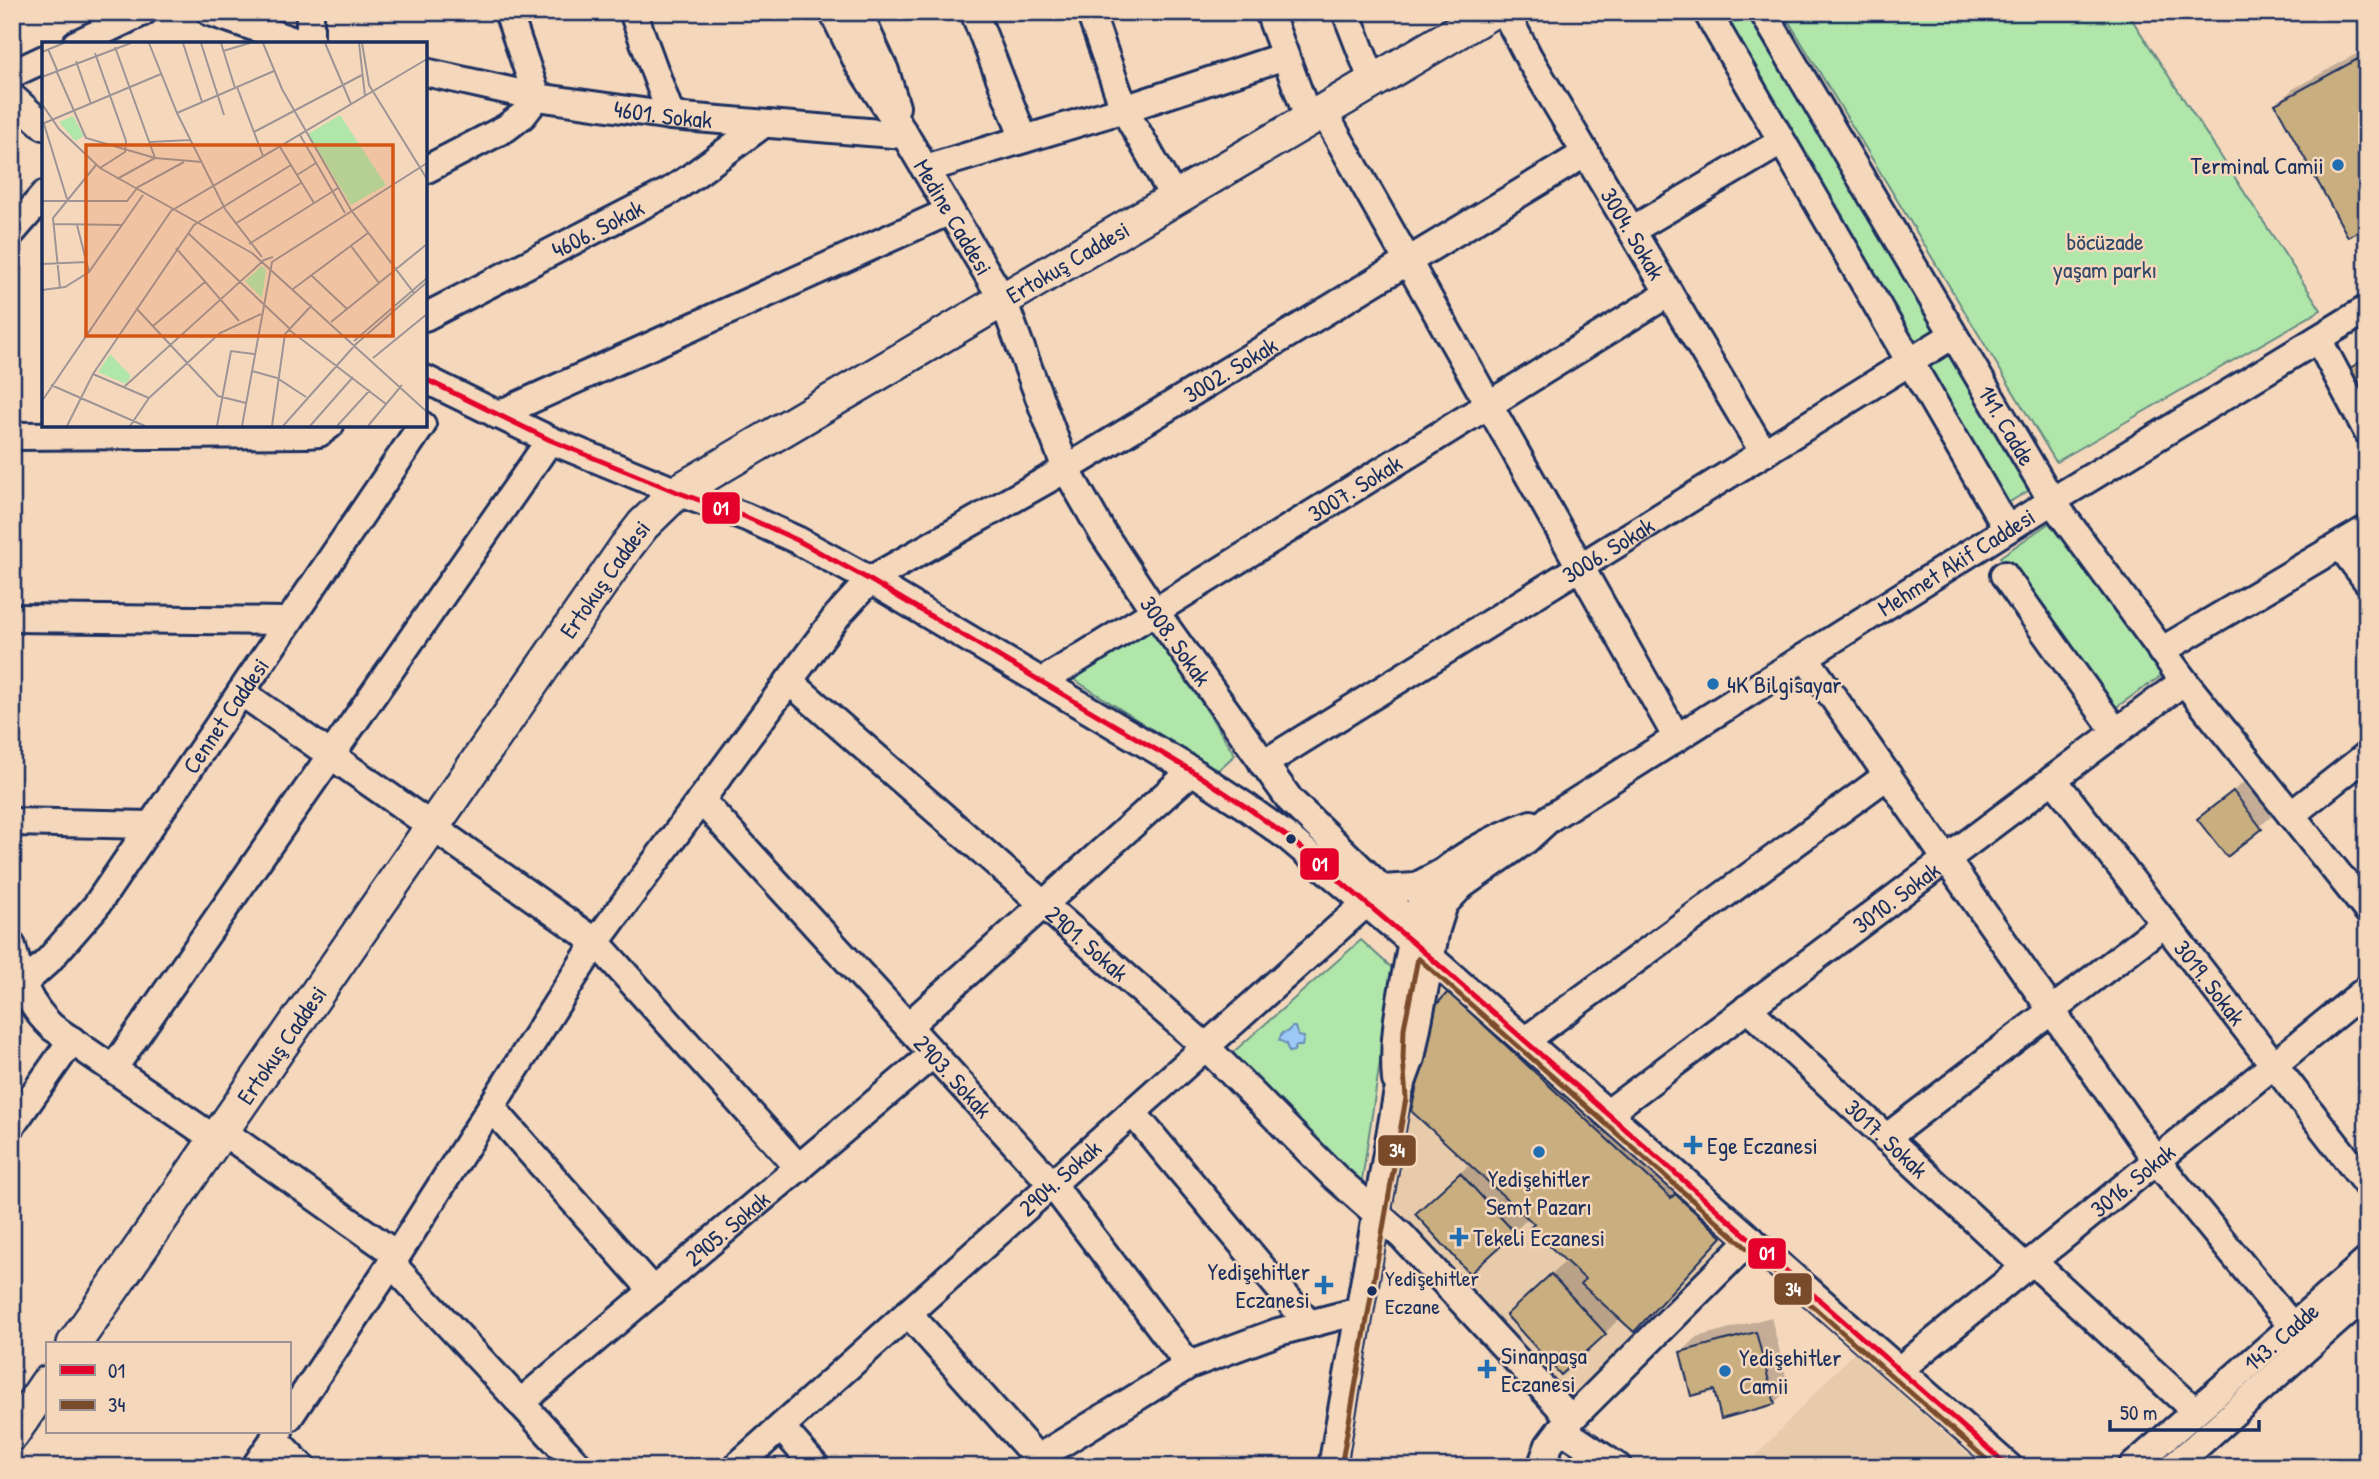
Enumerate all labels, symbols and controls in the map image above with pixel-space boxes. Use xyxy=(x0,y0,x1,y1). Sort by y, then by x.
inset map xyxy=(42,42,427,427)
street label: 4601. Sokak xyxy=(612,92,714,135)
place label: Terminal Camii xyxy=(2190,149,2324,181)
street label: Medine Caddesi xyxy=(907,153,1001,281)
marker: Terminal Camii xyxy=(2330,157,2346,173)
street label: 3004. Sokak xyxy=(1594,181,1673,285)
street label: 4606. Sokak xyxy=(546,191,649,265)
street label: Ertokuş Caddesi xyxy=(1000,213,1135,310)
park label: böcüzade yaşam parkı xyxy=(2053,225,2157,285)
street label: 3002. Sokak xyxy=(1177,329,1283,410)
street label: 141. Cadde xyxy=(1971,379,2044,472)
street label: 3007. Sokak xyxy=(1302,446,1408,529)
line badge: 01 xyxy=(701,491,741,525)
text: 01 xyxy=(713,495,729,521)
street label: Mehmet Akif Caddesi xyxy=(1871,500,2041,623)
street label: 3006. Sokak xyxy=(1556,509,1660,590)
street label: Ertokuş Caddesi xyxy=(552,513,657,644)
street label: 3008. Sokak xyxy=(1133,589,1219,692)
street label: Cennet Caddesi xyxy=(174,651,276,780)
place label: 4K Bilgisayar xyxy=(1727,668,1842,700)
marker: 4K Bilgisayar xyxy=(1705,676,1721,692)
unlabelled marker xyxy=(1284,832,1298,846)
line badge: 01 xyxy=(1299,847,1340,881)
text: 01 xyxy=(1312,851,1328,877)
street label: 3010. Sokak xyxy=(1846,854,1946,940)
street label: 2901. Sokak xyxy=(1039,898,1136,988)
street label: 3019. Sokak xyxy=(2167,933,2253,1032)
street label: Ertokuş Caddesi xyxy=(229,979,334,1110)
street label: 2903. Sokak xyxy=(907,1027,1000,1125)
street label: 3017. Sokak xyxy=(1838,1091,1935,1185)
place label: Ege Eczanesi xyxy=(1707,1129,1818,1161)
street label: 2904. Sokak xyxy=(1011,1132,1108,1223)
line badge: 34 xyxy=(1377,1134,1417,1167)
street label: 3016. Sokak xyxy=(2083,1136,2182,1224)
text: 34 xyxy=(1389,1137,1405,1163)
marker: Ege Eczanesi xyxy=(1685,1137,1701,1153)
marker: Yedişehitler Semt Pazarı xyxy=(1531,1144,1547,1160)
place label: Yedişehitler Semt Pazarı xyxy=(1486,1162,1592,1222)
street label: 2905. Sokak xyxy=(678,1183,776,1273)
place label: Tekeli Eczanesi xyxy=(1473,1221,1605,1253)
marker: Tekeli Eczanesi xyxy=(1451,1229,1467,1245)
line badge: 01 xyxy=(1747,1237,1787,1270)
text: 01 xyxy=(1759,1240,1775,1266)
place label: Yedişehitler Eczanesi xyxy=(1207,1255,1310,1315)
place label: Yedişehitler Eczane xyxy=(1385,1263,1480,1321)
line badge: 34 xyxy=(1773,1272,1813,1306)
text: 34 xyxy=(1785,1276,1801,1302)
marker: Yedişehitler Eczanesi xyxy=(1316,1277,1332,1293)
marker: Yedişehitler Eczane xyxy=(1365,1284,1379,1298)
street label: 143. Cadde xyxy=(2236,1294,2326,1378)
place label: Sinanpaşa Eczanesi xyxy=(1501,1339,1587,1399)
place label: Yedişehitler Camii xyxy=(1739,1341,1842,1401)
legend xyxy=(46,1342,290,1434)
text: 01 xyxy=(108,1356,125,1385)
marker: Sinanpaşa Eczanesi xyxy=(1479,1361,1495,1377)
marker: Yedişehitler Camii xyxy=(1717,1363,1733,1379)
scale bar xyxy=(2110,1388,2258,1432)
text: 34 xyxy=(108,1390,125,1419)
text: 50 m xyxy=(2120,1398,2157,1427)

